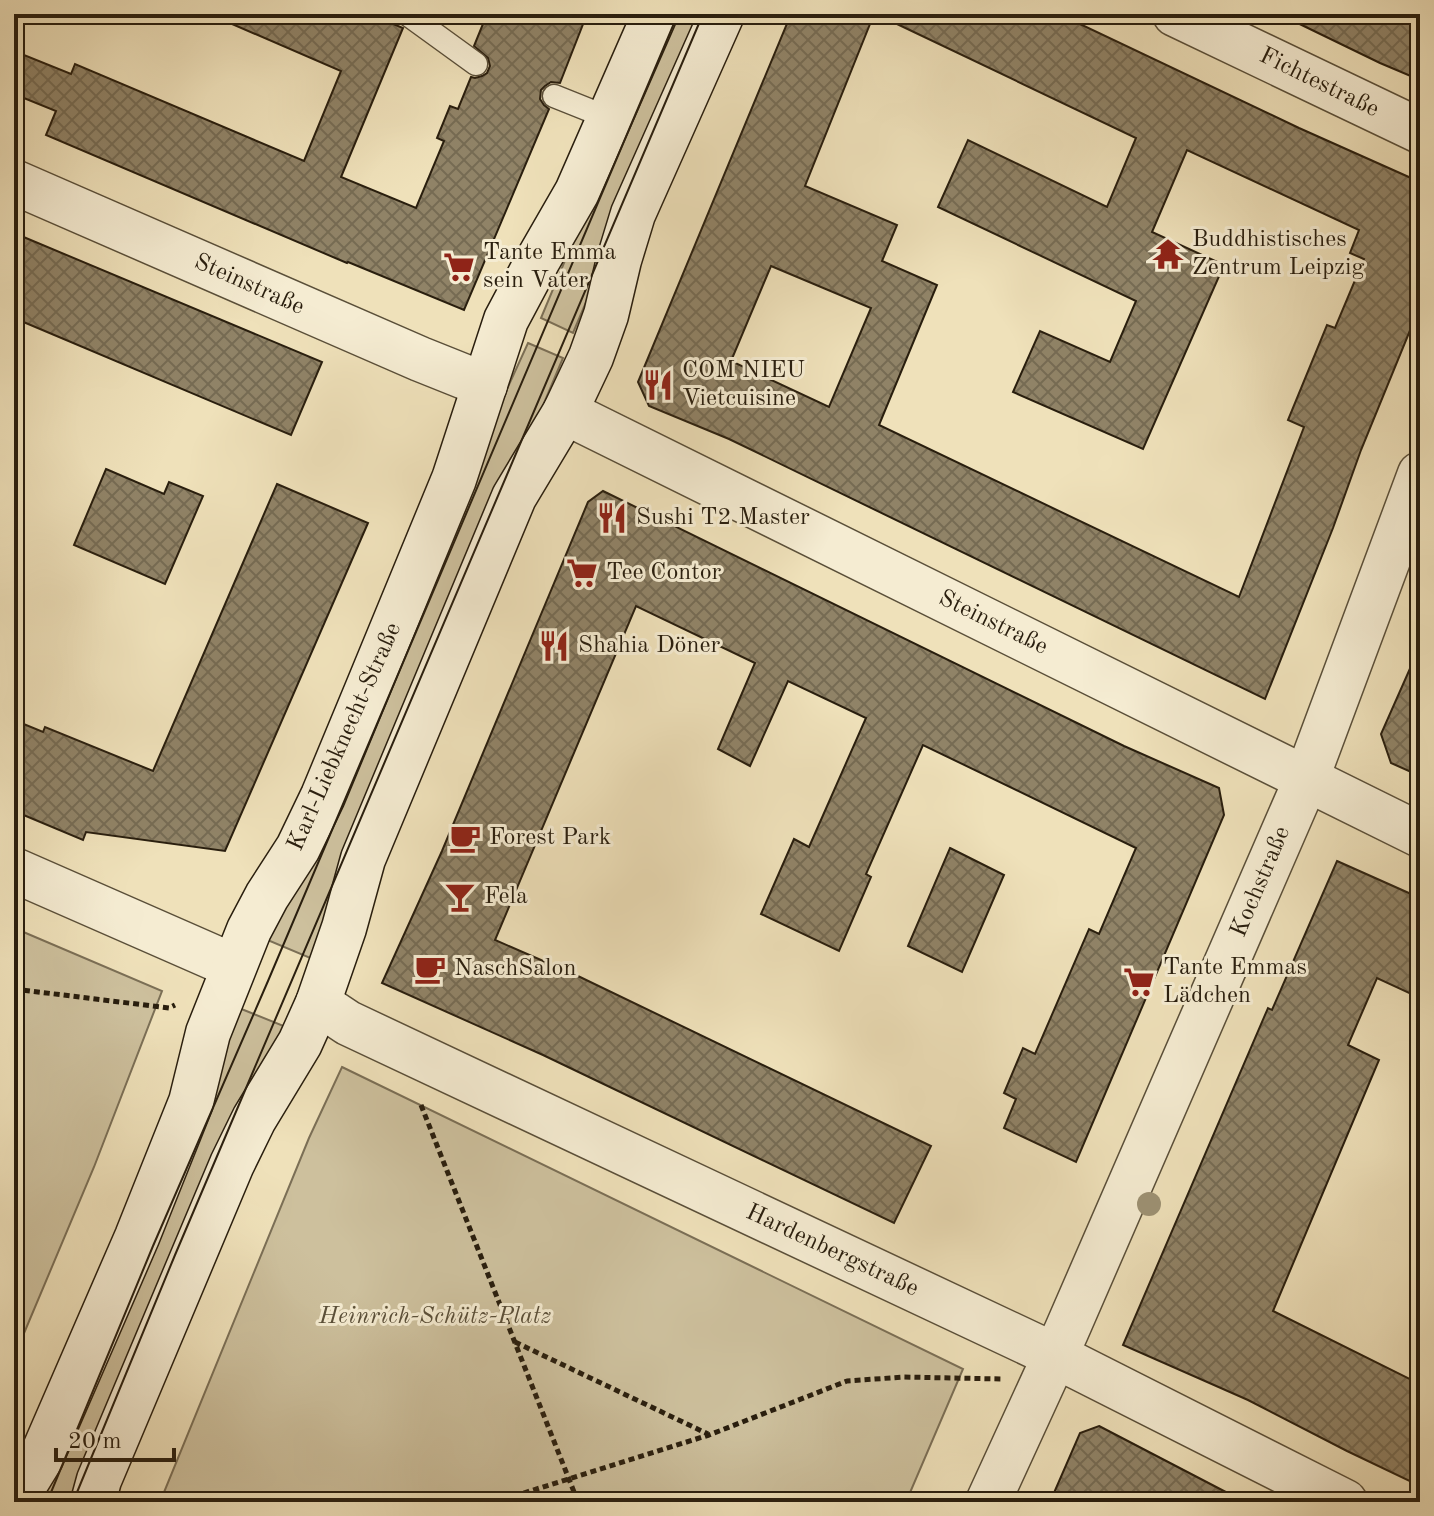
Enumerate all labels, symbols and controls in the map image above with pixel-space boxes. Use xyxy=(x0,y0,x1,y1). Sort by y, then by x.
street label: Fichtestraße xyxy=(1255,44,1383,122)
place label: Buddhistisches Zentrum Leipzig xyxy=(1192,228,1365,280)
temple icon: Buddhistisches Zentrum Leipzig xyxy=(1151,237,1185,271)
place label: Tante Emma sein Vater xyxy=(483,241,617,293)
street label: Steinstraße xyxy=(190,250,308,320)
supermarket icon: Tante Emma sein Vater xyxy=(442,250,476,284)
place label: COM NIEU Vietcuisine xyxy=(682,359,805,411)
restaurant icon: COM NIEU Vietcuisine xyxy=(641,368,675,402)
restaurant icon: Sushi T2 Master xyxy=(595,501,629,535)
place label: Sushi T2 Master xyxy=(636,506,810,530)
supermarket icon: Tee Contor xyxy=(565,556,599,590)
place label: Tee Contor xyxy=(606,561,722,585)
street label: Steinstraße xyxy=(935,586,1051,660)
street label: Karl-Liebknecht-Straße xyxy=(284,619,406,855)
restaurant icon: Shahia Döner xyxy=(537,629,571,663)
place label: Shahia Döner xyxy=(578,634,721,658)
cafe icon: Forest Park xyxy=(448,821,482,855)
street label: Kochstraße xyxy=(1227,823,1295,941)
place label: Forest Park xyxy=(489,826,611,850)
bar icon: Fela xyxy=(443,880,477,914)
place label: Fela xyxy=(484,885,528,909)
cafe icon: NaschSalon xyxy=(413,952,447,986)
place label: Tante Emmas Lädchen xyxy=(1163,956,1307,1008)
place label: NaschSalon xyxy=(454,957,576,981)
supermarket icon: Tante Emmas Lädchen xyxy=(1122,965,1156,999)
street label: Hardenbergstraße xyxy=(742,1201,922,1301)
park label: Heinrich-Schütz-Platz xyxy=(318,1305,551,1329)
scale bar xyxy=(56,1412,174,1462)
text: 20 m xyxy=(68,1430,122,1454)

